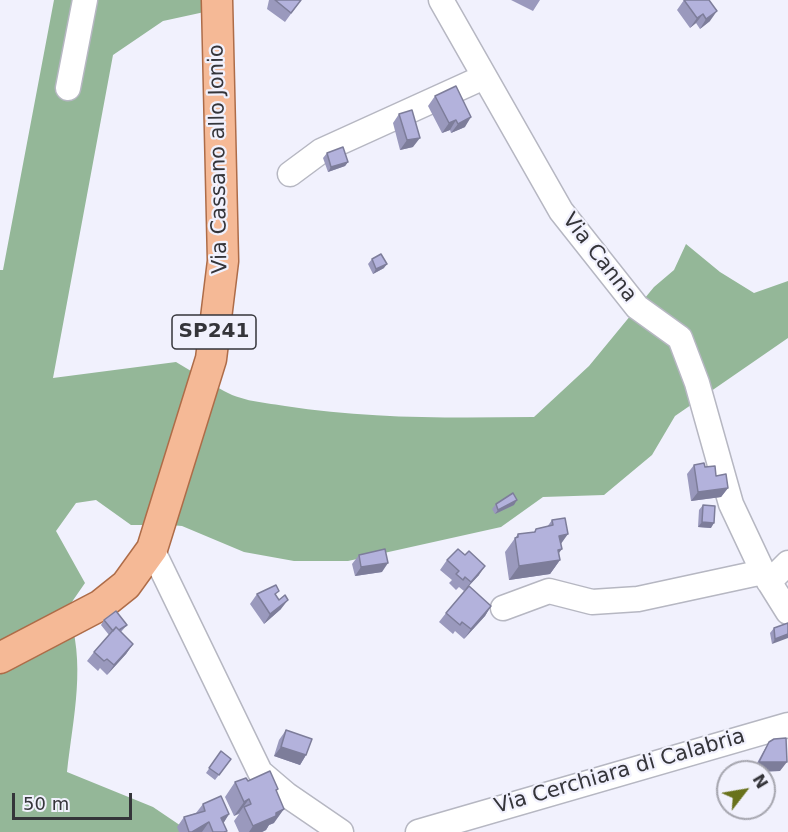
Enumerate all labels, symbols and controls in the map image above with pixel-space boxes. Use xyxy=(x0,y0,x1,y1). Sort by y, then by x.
street label: Via Cassano allo Jonio xyxy=(204,44,234,274)
street label: Via Canna xyxy=(556,208,642,308)
road number: SP241 xyxy=(172,315,256,349)
street label: Via Cerchiara di Calabria xyxy=(492,724,748,820)
north arrow xyxy=(716,760,776,820)
text: N xyxy=(749,771,772,792)
scale bar xyxy=(15,781,135,819)
text: 50 m xyxy=(23,793,69,814)

